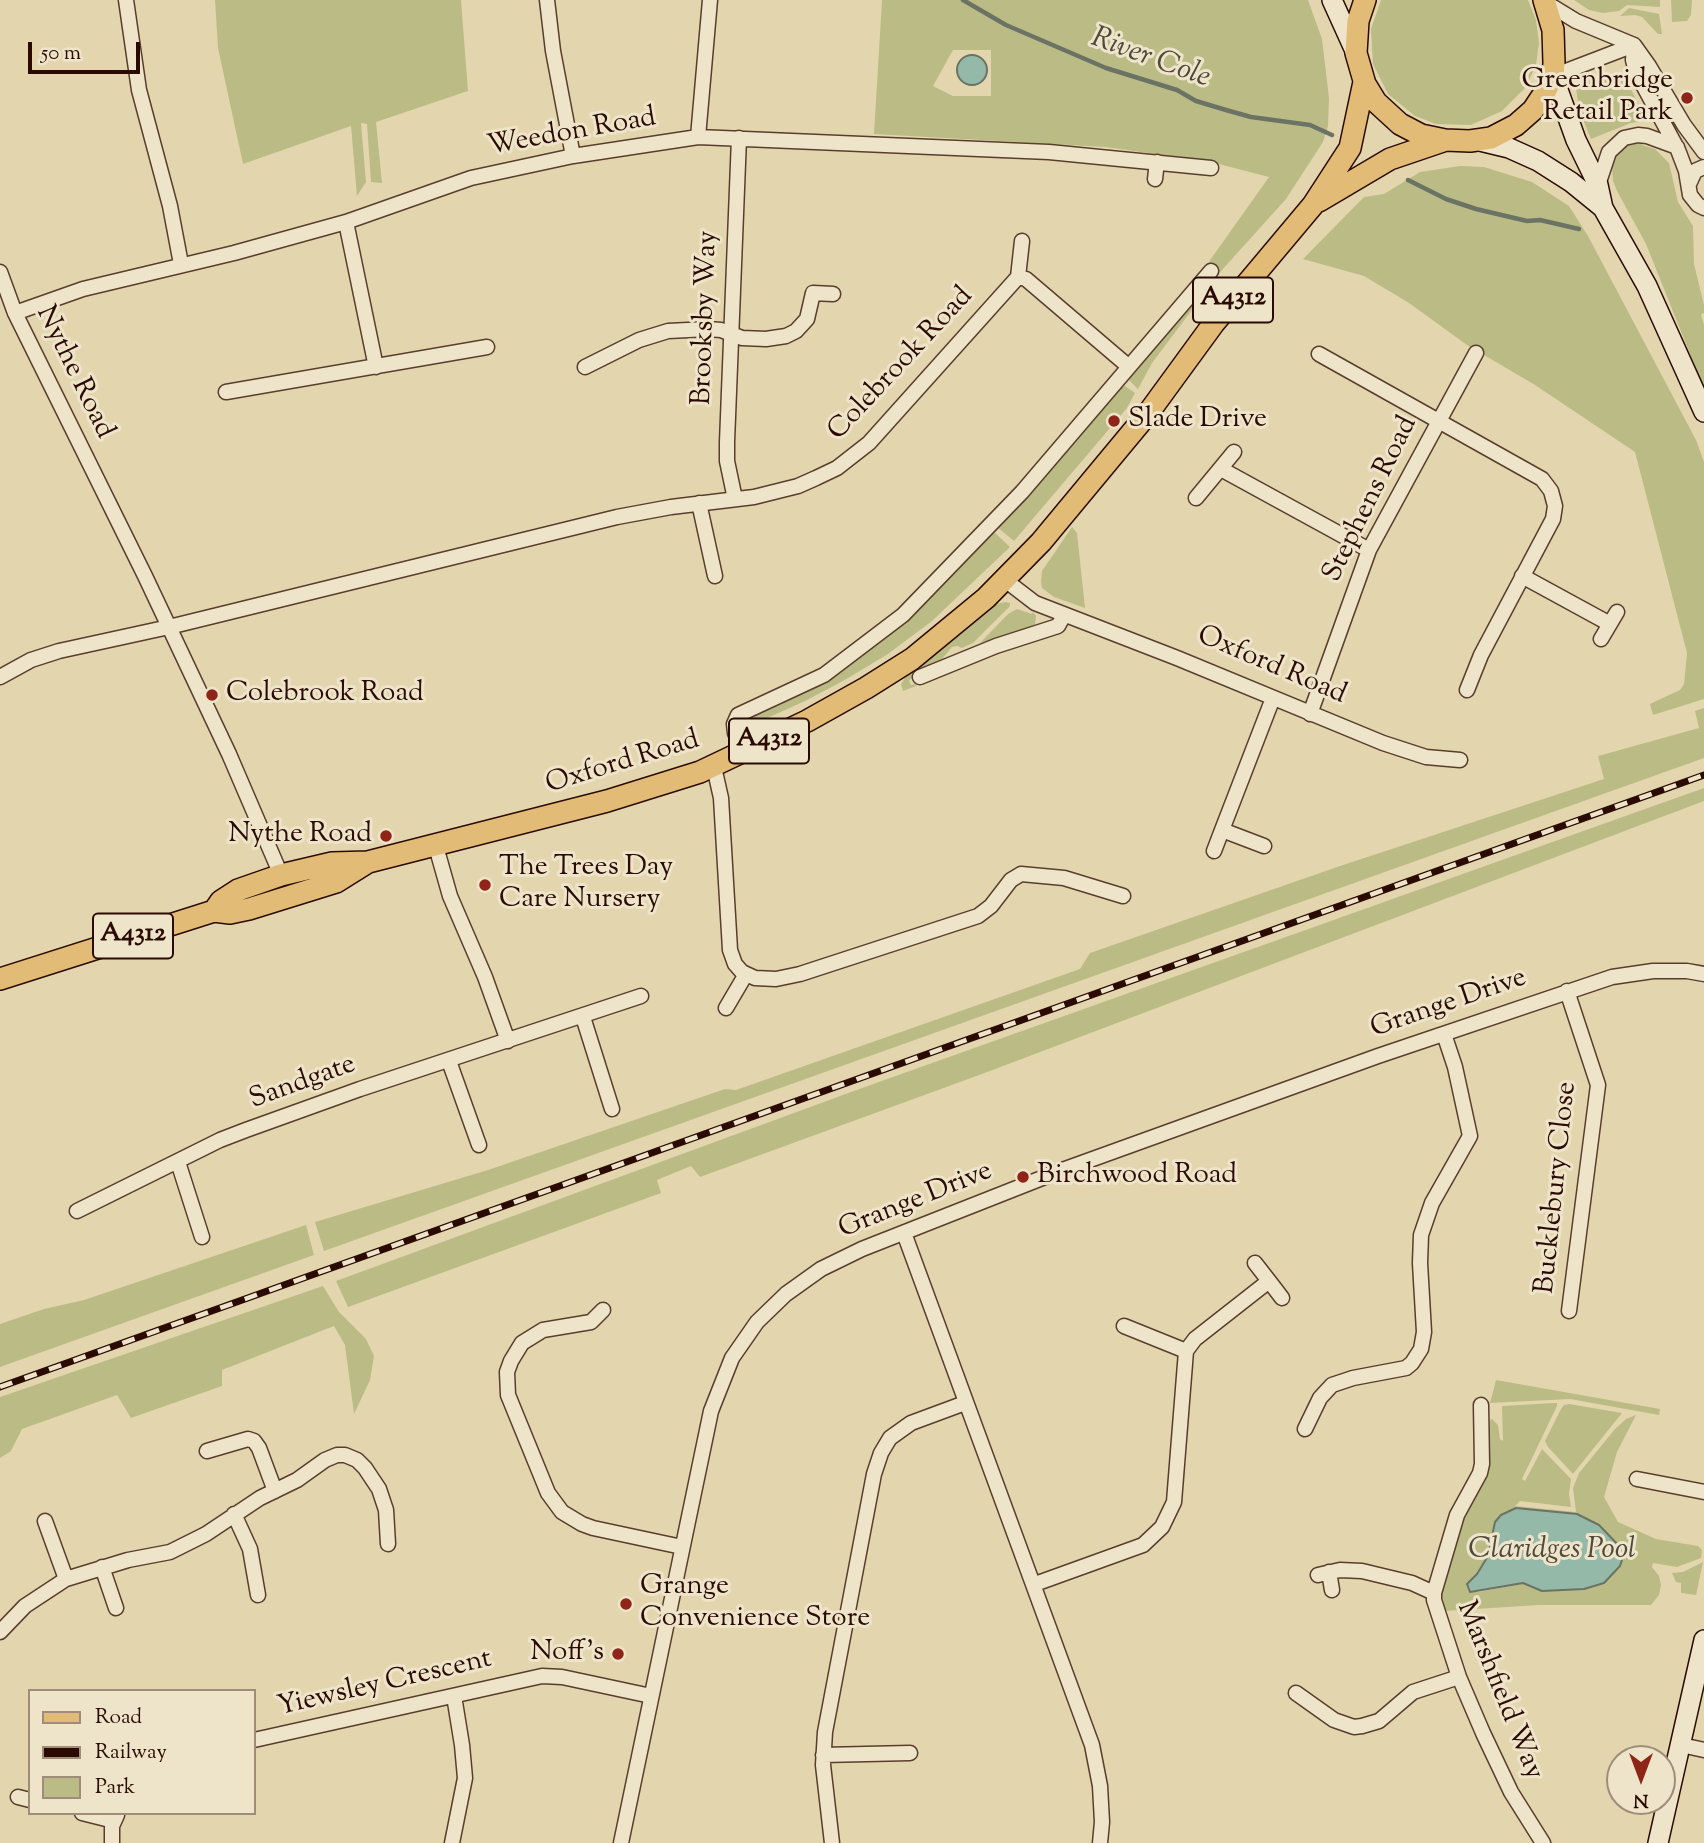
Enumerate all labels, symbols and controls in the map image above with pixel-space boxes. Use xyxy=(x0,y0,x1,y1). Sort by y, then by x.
water label: River Cole xyxy=(1086,22,1214,98)
scale bar xyxy=(32,28,144,72)
text: 50 m xyxy=(41,39,81,69)
place label: Greenbridge Retail Park xyxy=(1521,65,1673,131)
marker: Greenbridge Retail Park xyxy=(1679,90,1695,106)
street label: Weedon Road xyxy=(485,103,659,165)
street label: Brooksby Way xyxy=(687,230,727,406)
road number: A4312 xyxy=(1193,278,1273,322)
street label: Colebrook Road xyxy=(822,281,982,449)
street label: Nythe Road xyxy=(26,301,120,445)
place label: Slade Drive xyxy=(1128,404,1267,438)
street label: Stephens Road xyxy=(1317,412,1427,588)
marker: Slade Drive xyxy=(1106,413,1122,429)
street label: Oxford Road xyxy=(1191,621,1351,713)
place label: Colebrook Road xyxy=(226,678,424,712)
marker: Colebrook Road xyxy=(204,687,220,703)
road number: A4312 xyxy=(729,719,809,764)
street label: Oxford Road xyxy=(542,725,704,803)
place label: Nythe Road xyxy=(228,819,372,853)
marker: Nythe Road xyxy=(378,828,394,844)
place label: The Trees Day Care Nursery xyxy=(499,852,673,918)
marker: The Trees Day Care Nursery xyxy=(477,877,493,893)
road number: A4312 xyxy=(93,914,173,959)
street label: Grange Drive xyxy=(1367,963,1531,1047)
street label: Sandgate xyxy=(245,1049,361,1119)
street label: Bucklebury Close xyxy=(1530,1080,1586,1296)
street label: Grange Drive xyxy=(834,1156,998,1248)
place label: Birchwood Road xyxy=(1037,1160,1237,1194)
marker: Birchwood Road xyxy=(1015,1169,1031,1185)
water label: Claridges Pool xyxy=(1468,1534,1636,1570)
place label: Grange Convenience Store xyxy=(640,1571,870,1637)
marker: Grange Convenience Store xyxy=(618,1596,634,1612)
street label: Marshfield Way xyxy=(1447,1597,1549,1785)
place label: Noff's xyxy=(530,1637,604,1671)
street label: Yiewsley Crescent xyxy=(275,1644,495,1726)
marker: Noff's xyxy=(610,1646,626,1662)
legend xyxy=(28,1689,256,1815)
text: Road xyxy=(95,1703,142,1733)
text: Railway xyxy=(95,1738,167,1768)
north arrow xyxy=(1606,1745,1676,1815)
text: Park xyxy=(95,1773,135,1803)
text: N xyxy=(1633,1786,1649,1813)

